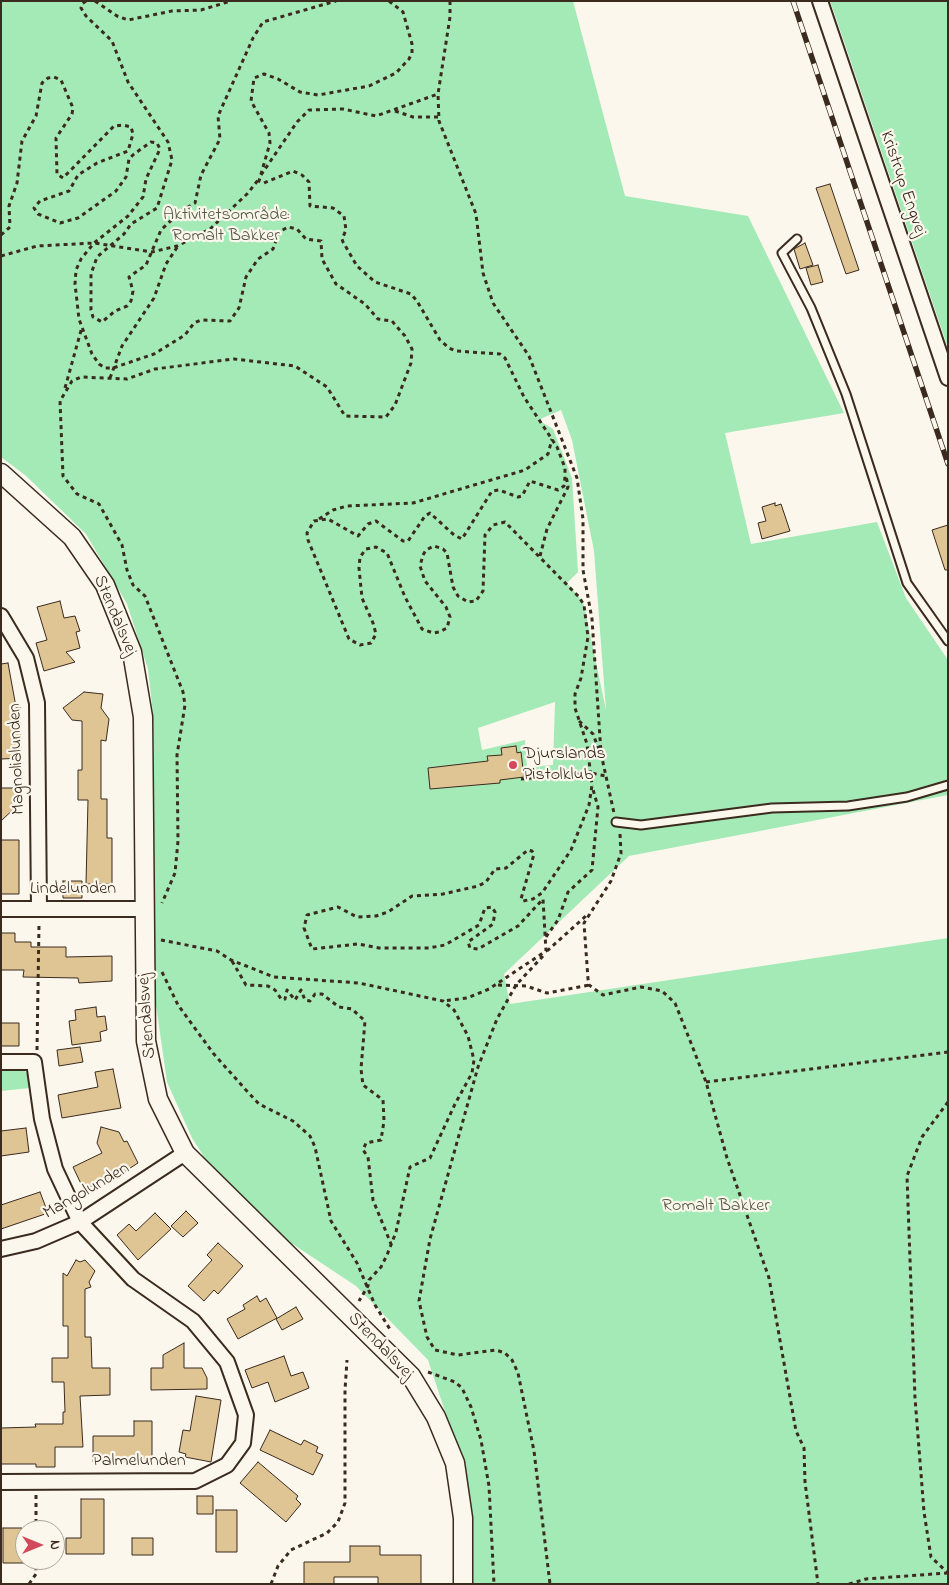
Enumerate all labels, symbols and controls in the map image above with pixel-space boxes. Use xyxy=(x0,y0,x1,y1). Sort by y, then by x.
street label: Kristrup Engvej xyxy=(874,129,930,239)
park label: Aktivitetsområde: Romalt Bakker xyxy=(163,205,289,248)
street label: Stendalsvej xyxy=(87,572,141,660)
street label: Magnolialunden xyxy=(5,703,31,815)
place label: Djurslands Pistolklub xyxy=(523,744,606,786)
marker: Djurslands Pistolklub xyxy=(507,759,519,771)
street label: Lindelunden xyxy=(30,879,116,901)
street label: Stendalsvej xyxy=(134,972,162,1060)
street label: Mangolunden xyxy=(40,1159,134,1225)
park label: Romalt Bakker xyxy=(662,1196,770,1218)
street label: Stendalsvej xyxy=(342,1309,418,1385)
street label: Palmelunden xyxy=(92,1451,186,1473)
north arrow xyxy=(15,1520,65,1570)
text: N xyxy=(44,1540,65,1550)

